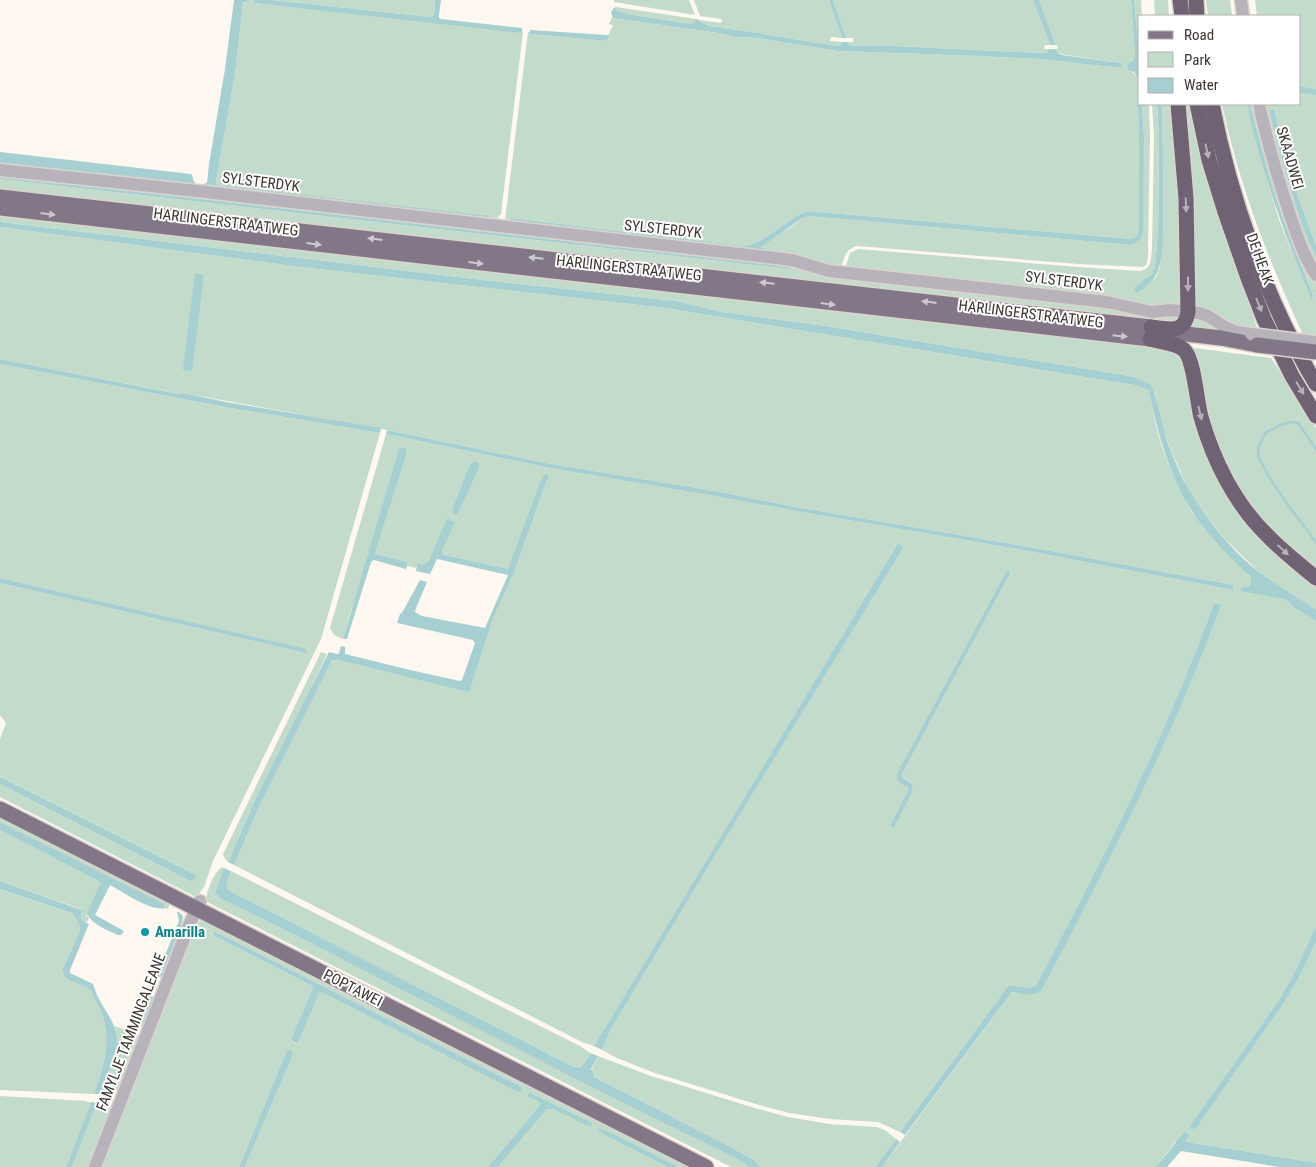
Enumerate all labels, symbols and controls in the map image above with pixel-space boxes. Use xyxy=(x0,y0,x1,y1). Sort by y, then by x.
legend xyxy=(1138,15,1301,105)
text: Road xyxy=(1184,26,1214,44)
text: Park xyxy=(1184,51,1211,69)
text: Water xyxy=(1184,76,1219,94)
street label: SKAADWEI xyxy=(1272,125,1308,191)
one-way arrow xyxy=(1203,144,1211,159)
street label: SYLSTERDYK xyxy=(221,168,302,196)
one-way arrow xyxy=(1182,197,1190,213)
street label: HARLINGERSTRAATWEG xyxy=(152,204,300,240)
one-way arrow xyxy=(41,210,57,218)
street label: SYLSTERDYK xyxy=(623,216,704,242)
street label: DE HEAK xyxy=(1242,231,1278,288)
one-way arrow xyxy=(366,235,382,243)
one-way arrow xyxy=(307,240,323,248)
street label: HARLINGERSTRAATWEG xyxy=(555,251,703,285)
one-way arrow xyxy=(528,254,544,262)
one-way arrow xyxy=(468,259,484,267)
street label: SYLSTERDYK xyxy=(1024,267,1105,295)
one-way arrow xyxy=(1184,277,1192,293)
one-way arrow xyxy=(759,279,775,287)
street label: HARLINGERSTRAATWEG xyxy=(957,296,1105,332)
one-way arrow xyxy=(920,298,936,306)
one-way arrow xyxy=(1255,298,1263,313)
one-way arrow xyxy=(821,300,837,308)
one-way arrow xyxy=(1112,332,1128,340)
one-way arrow xyxy=(1295,382,1304,395)
one-way arrow xyxy=(1196,406,1204,421)
one-way arrow xyxy=(1276,544,1288,556)
place label: Amarilla xyxy=(155,923,205,941)
marker: Amarilla xyxy=(139,926,151,938)
street label: FAMYLJE TAMMINGALEANE xyxy=(93,950,169,1114)
street label: POPTAWEI xyxy=(321,966,385,1010)

